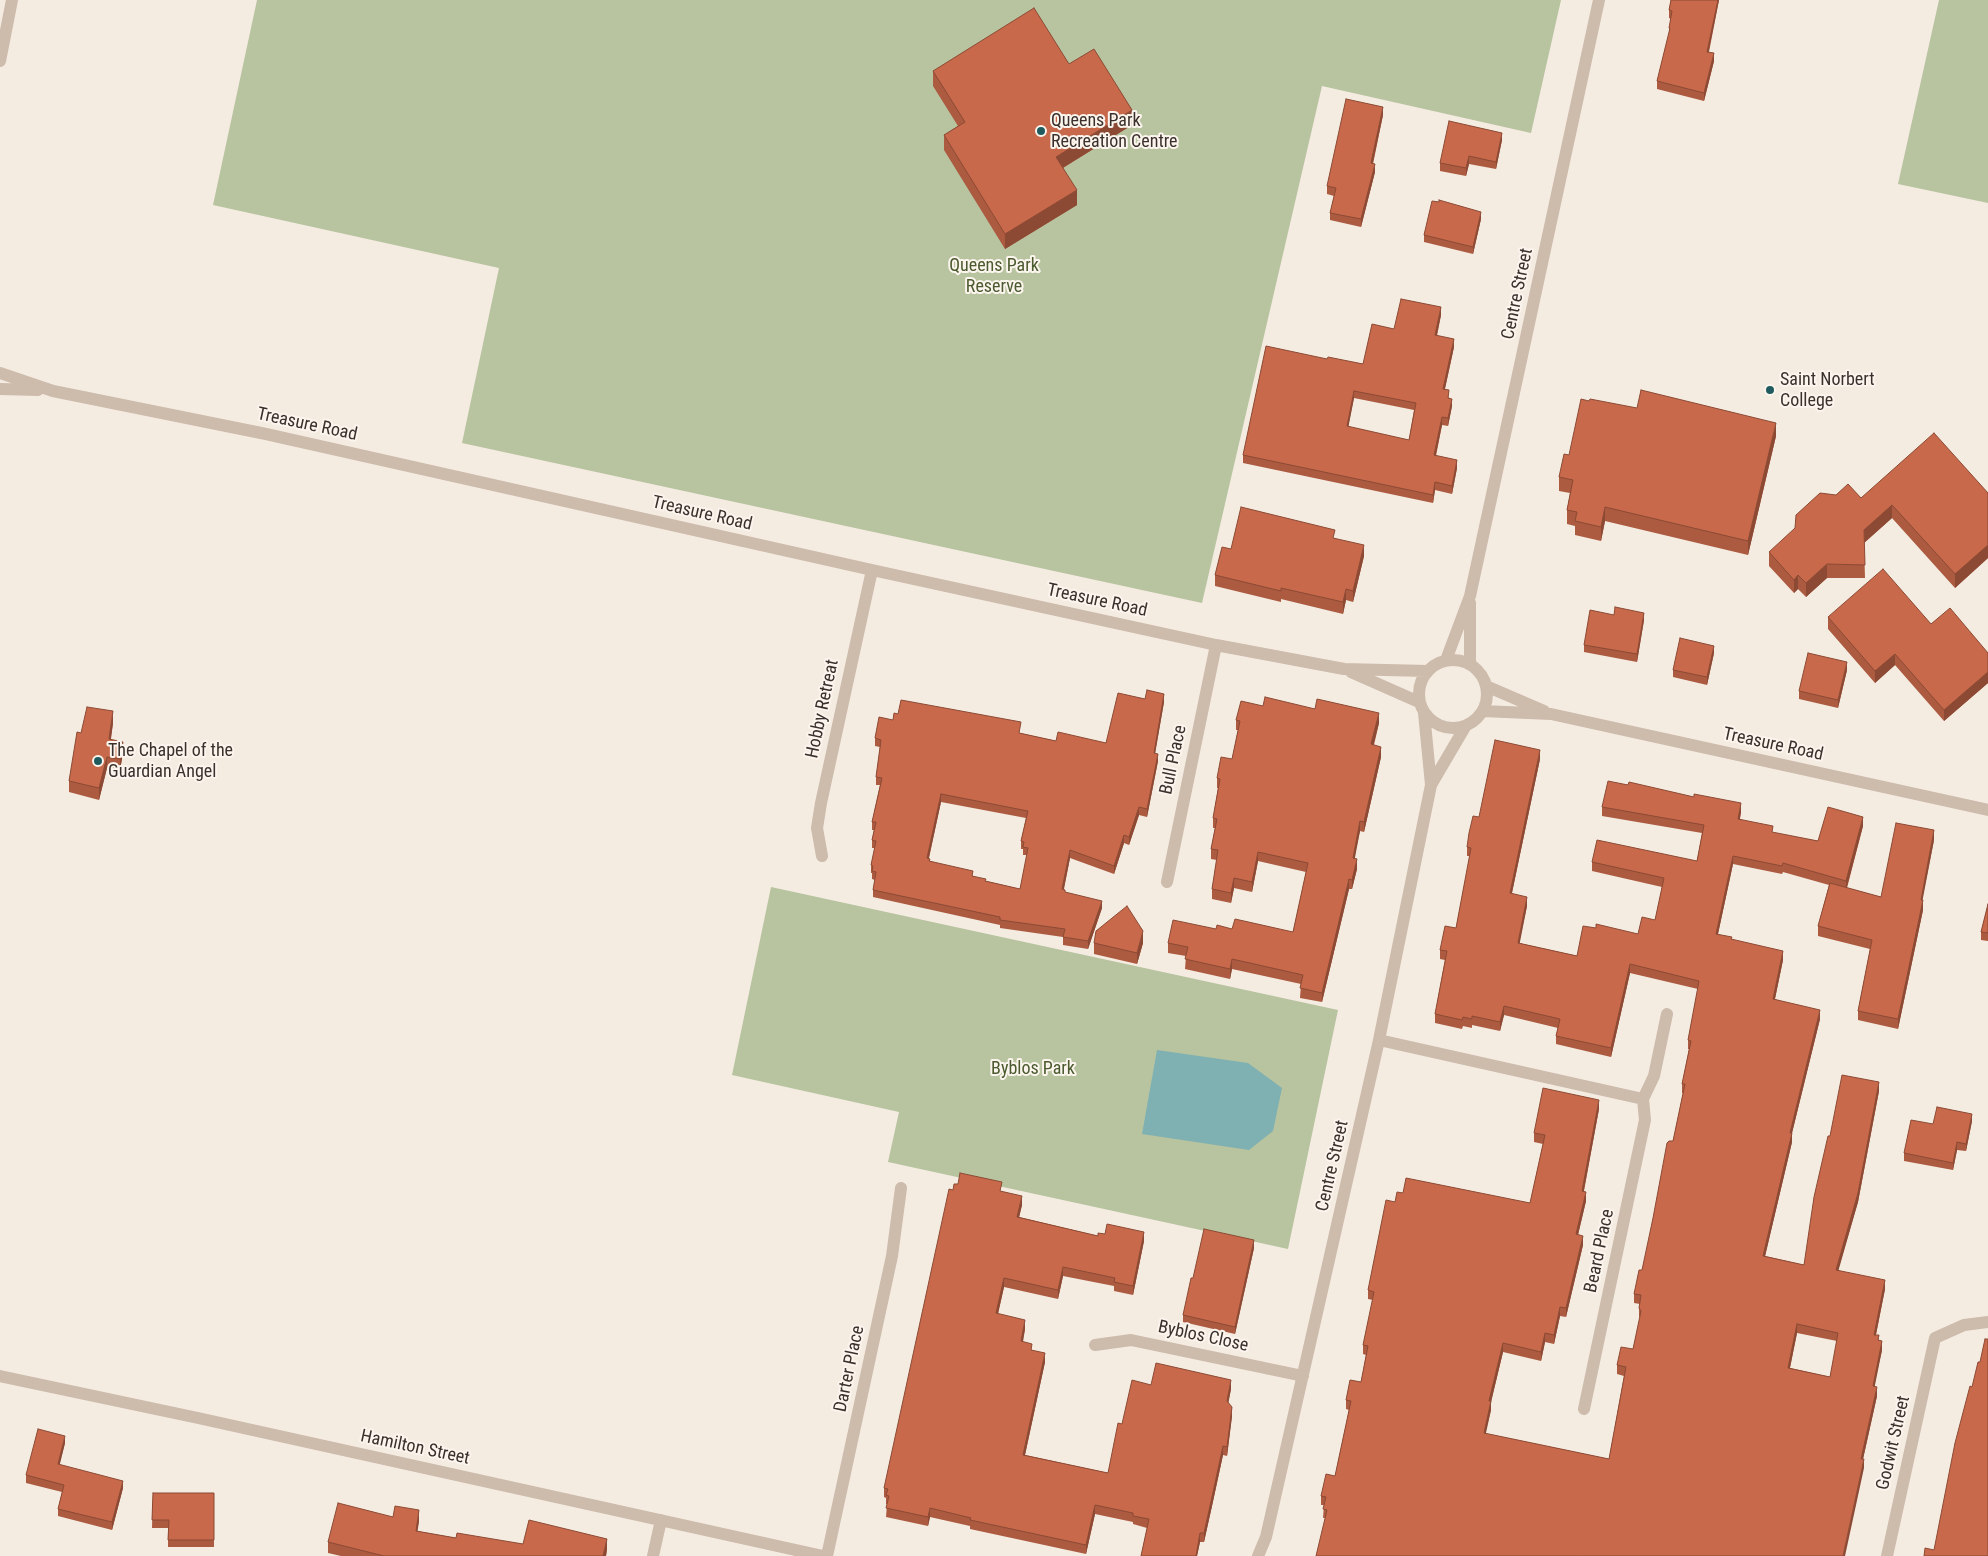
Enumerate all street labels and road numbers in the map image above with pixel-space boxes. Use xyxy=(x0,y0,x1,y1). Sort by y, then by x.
street label: Centre Street xyxy=(1498,246,1538,342)
street label: Treasure Road xyxy=(255,404,359,446)
street label: Treasure Road xyxy=(650,492,754,536)
street label: Treasure Road xyxy=(1045,580,1149,622)
street label: Hobby Retreat xyxy=(802,658,844,760)
street label: Bull Place xyxy=(1156,723,1192,797)
street label: Treasure Road xyxy=(1721,724,1825,766)
street label: Centre Street xyxy=(1312,1118,1354,1214)
street label: Beard Place xyxy=(1581,1207,1619,1295)
street label: Byblos Close xyxy=(1156,1317,1250,1357)
street label: Darter Place xyxy=(830,1324,870,1414)
street label: Godwit Street xyxy=(1873,1394,1915,1492)
street label: Hamilton Street xyxy=(359,1426,471,1470)

